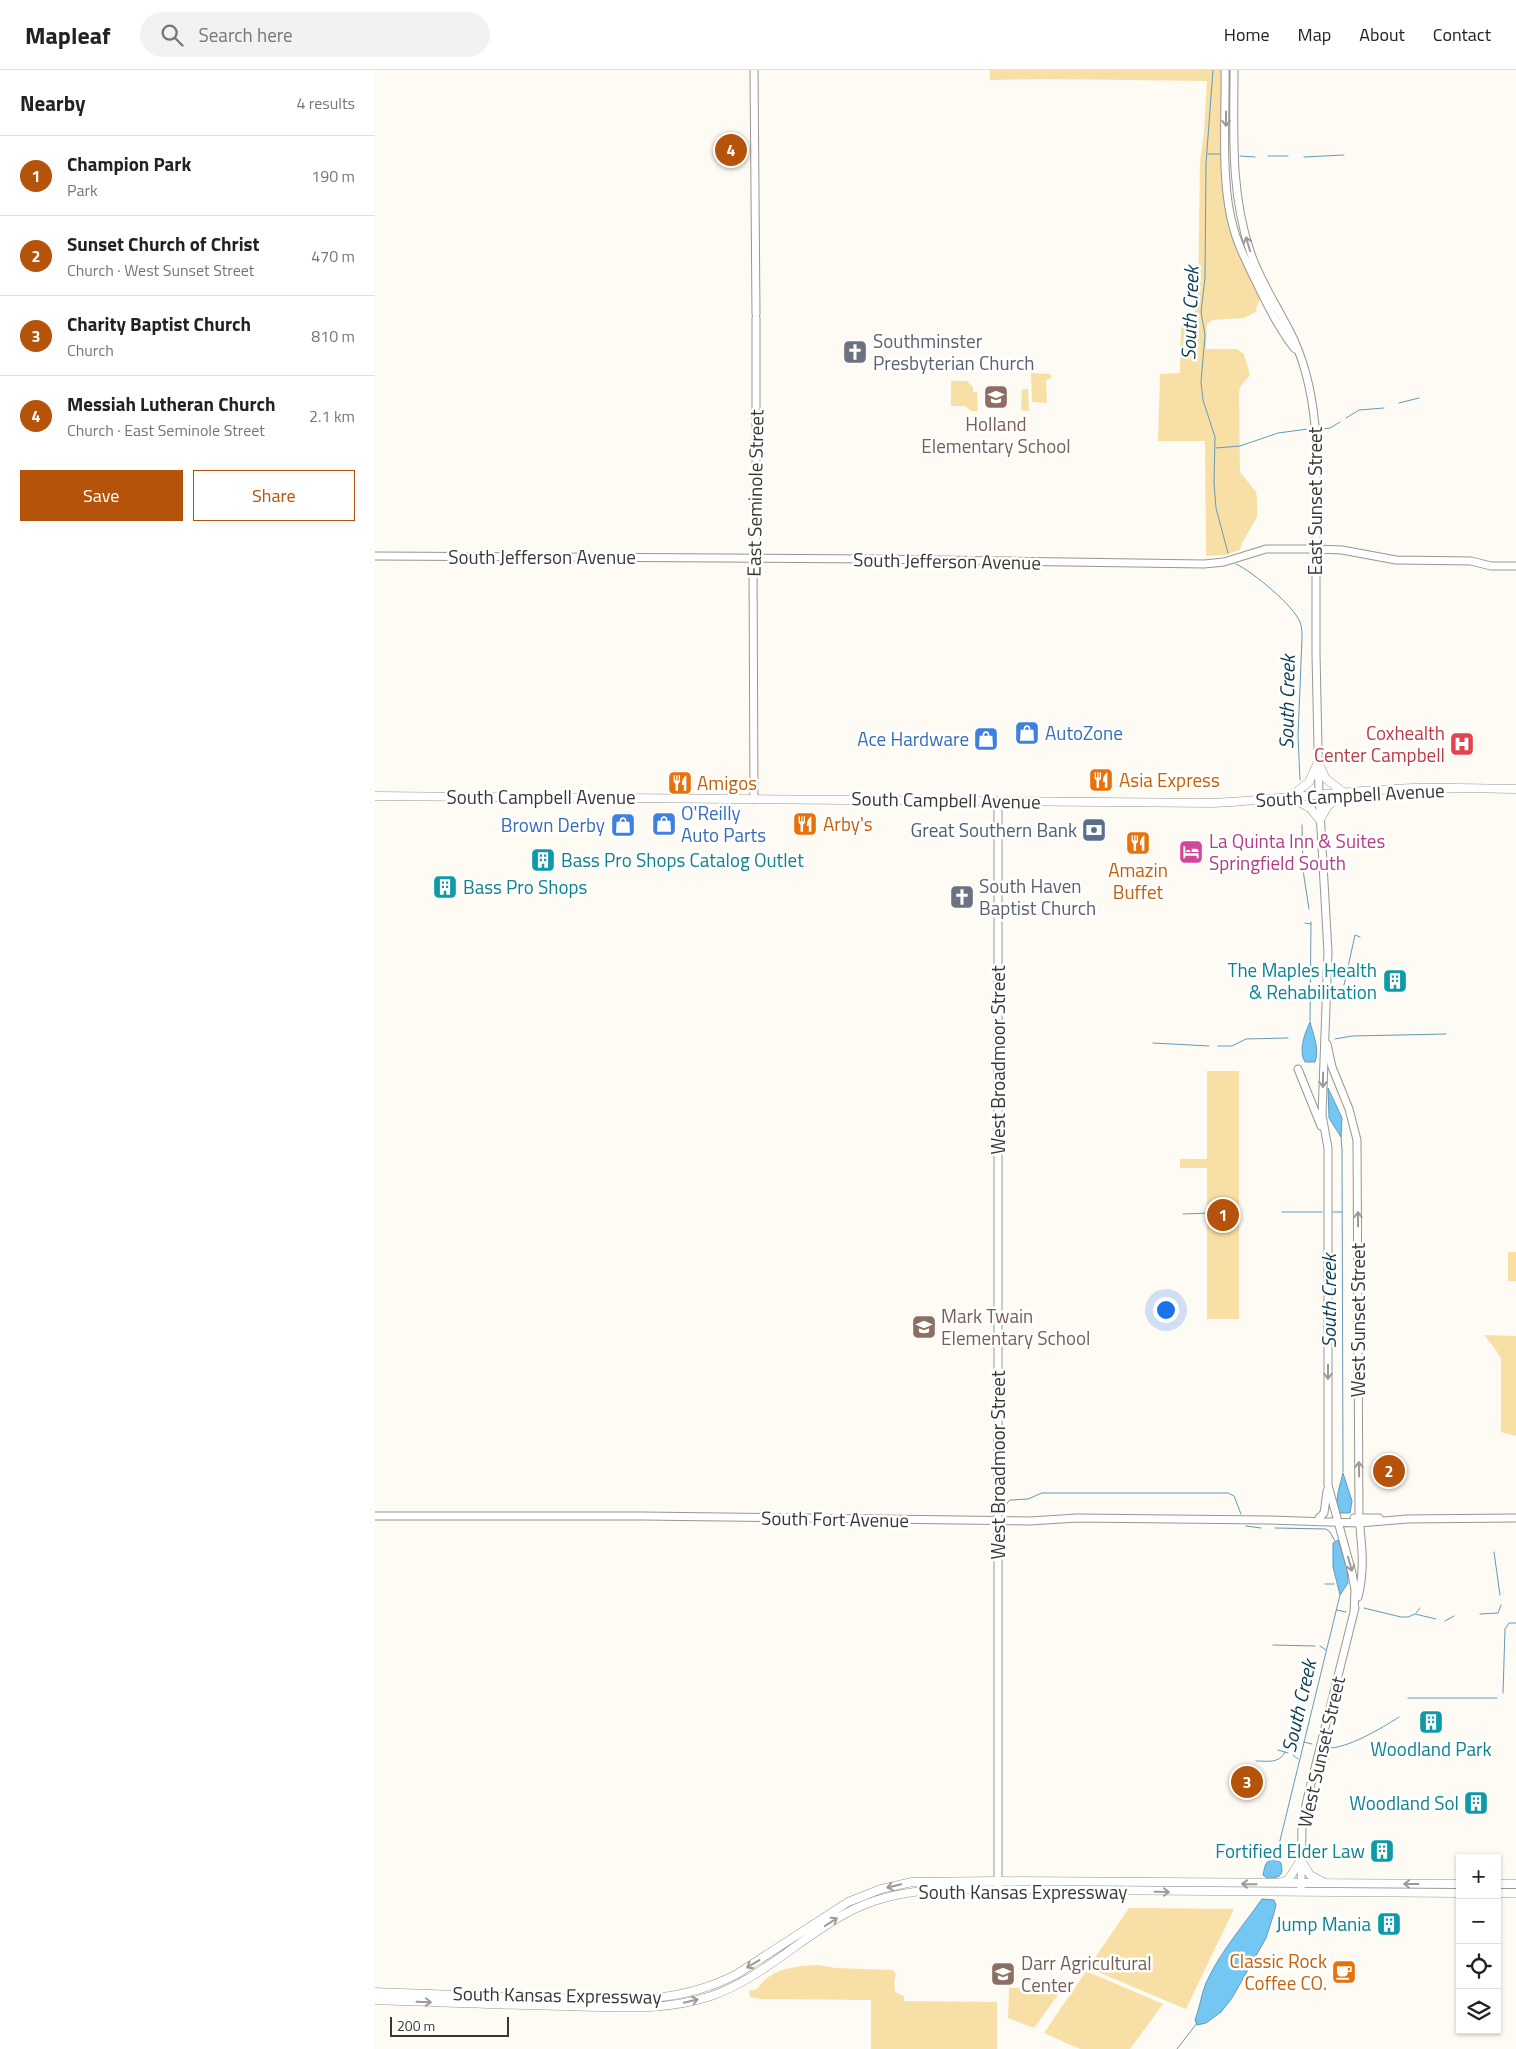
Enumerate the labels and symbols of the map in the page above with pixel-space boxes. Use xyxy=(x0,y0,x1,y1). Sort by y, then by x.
one-way arrow xyxy=(1221,110,1231,126)
pin: 4 xyxy=(715,131,747,169)
one-way arrow xyxy=(1242,236,1252,252)
water label: South Creek xyxy=(1172,263,1207,361)
place label: Southminster Presbyterian Church xyxy=(873,326,1034,377)
church icon: Southminster Presbyterian Church xyxy=(842,339,868,365)
school or university icon: Holland Elementary School xyxy=(983,384,1009,410)
street label: East Seminole Street xyxy=(739,409,770,577)
place label: Holland Elementary School xyxy=(921,409,1071,460)
street label: East Sunset Street xyxy=(1300,426,1329,575)
street label: South Jefferson Avenue xyxy=(448,542,636,571)
street label: South Jefferson Avenue xyxy=(853,544,1041,577)
water label: South Creek xyxy=(1270,653,1303,749)
place label: AutoZone xyxy=(1045,718,1123,747)
place label: Coxhealth Center Campbell xyxy=(1314,718,1445,769)
shop icon: AutoZone xyxy=(1014,720,1040,746)
place label: Ace Hardware xyxy=(857,724,969,753)
shop icon: Ace Hardware xyxy=(973,726,999,752)
hospital icon: Coxhealth Center Campbell xyxy=(1449,731,1475,757)
place label: Asia Express xyxy=(1119,765,1220,794)
restaurant icon: Asia Express xyxy=(1088,767,1114,793)
place label: Amigos xyxy=(697,768,757,797)
restaurant icon: Amigos xyxy=(667,770,693,796)
street label: South Campbell Avenue xyxy=(1255,775,1445,814)
street label: South Campbell Avenue xyxy=(446,782,636,811)
street label: South Campbell Avenue xyxy=(851,783,1041,816)
place label: O'Reilly Auto Parts xyxy=(681,798,766,849)
place label: Arby's xyxy=(823,809,873,838)
place label: Brown Derby xyxy=(501,810,605,839)
shop icon: O'Reilly Auto Parts xyxy=(651,811,677,837)
restaurant icon: Arby's xyxy=(792,811,818,837)
shop icon: Brown Derby xyxy=(610,812,636,838)
place label: Great Southern Bank xyxy=(911,815,1077,844)
bank icon: Great Southern Bank xyxy=(1081,817,1107,843)
place label: La Quinta Inn & Suites Springfield South xyxy=(1209,826,1385,877)
restaurant icon: Amazin Buffet xyxy=(1125,830,1151,856)
hotel icon: La Quinta Inn & Suites Springfield South xyxy=(1178,839,1204,865)
place label: Bass Pro Shops Catalog Outlet xyxy=(561,845,804,874)
building icon: Bass Pro Shops Catalog Outlet xyxy=(530,847,556,873)
place label: Amazin Buffet xyxy=(1108,855,1168,906)
place label: South Haven Baptist Church xyxy=(979,871,1096,922)
place label: Bass Pro Shops xyxy=(463,872,587,901)
building icon: Bass Pro Shops xyxy=(432,874,458,900)
church icon: South Haven Baptist Church xyxy=(949,884,975,910)
place label: The Maples Health & Rehabilitation xyxy=(1227,955,1377,1006)
street label: West Broadmoor Street xyxy=(983,965,1012,1155)
building icon: The Maples Health & Rehabilitation xyxy=(1382,968,1408,994)
one-way arrow xyxy=(1318,1071,1328,1087)
pin: 1 xyxy=(1207,1196,1239,1234)
one-way arrow xyxy=(1353,1212,1362,1228)
street label: West Sunset Street xyxy=(1343,1242,1372,1397)
water label: South Creek xyxy=(1313,1252,1344,1348)
your location xyxy=(1153,1297,1179,1323)
place label: Mark Twain Elementary School xyxy=(941,1301,1090,1352)
school or university icon: Mark Twain Elementary School xyxy=(911,1314,937,1340)
one-way arrow xyxy=(1323,1364,1333,1380)
street label: West Broadmoor Street xyxy=(983,1370,1012,1560)
pin: 2 xyxy=(1373,1452,1405,1490)
one-way arrow xyxy=(1354,1462,1364,1478)
street label: South Fort Avenue xyxy=(761,1503,909,1534)
one-way arrow xyxy=(1345,1556,1355,1572)
water label: South Creek xyxy=(1273,1655,1325,1755)
street label: West Sunset Street xyxy=(1289,1673,1352,1830)
building icon: Woodland Park xyxy=(1418,1709,1444,1735)
place label: Woodland Park xyxy=(1370,1734,1492,1763)
pin: 3 xyxy=(1231,1763,1263,1801)
place label: Woodland Sol xyxy=(1349,1788,1459,1817)
building icon: Woodland Sol xyxy=(1463,1790,1489,1816)
place label: Fortified Elder Law xyxy=(1215,1836,1365,1865)
building icon: Fortified Elder Law xyxy=(1369,1838,1395,1864)
street label: South Kansas Expressway xyxy=(918,1877,1128,1906)
one-way arrow xyxy=(1241,1879,1257,1889)
one-way arrow xyxy=(1403,1879,1420,1889)
one-way arrow xyxy=(886,1882,902,1891)
one-way arrow xyxy=(1154,1887,1170,1897)
place label: Jump Mania xyxy=(1276,1909,1371,1938)
building icon: Jump Mania xyxy=(1376,1911,1402,1937)
one-way arrow xyxy=(824,1917,838,1927)
place label: Classic Rock Coffee CO. xyxy=(1230,1946,1327,1997)
place label: Darr Agricultural Center xyxy=(1021,1948,1152,1999)
one-way arrow xyxy=(746,1959,760,1969)
cafe icon: Classic Rock Coffee CO. xyxy=(1331,1959,1357,1985)
school or university icon: Darr Agricultural Center xyxy=(990,1961,1016,1987)
street label: South Kansas Expressway xyxy=(452,1978,662,2011)
one-way arrow xyxy=(682,1996,698,2005)
one-way arrow xyxy=(415,1997,431,2007)
scale bar xyxy=(390,2014,509,2037)

